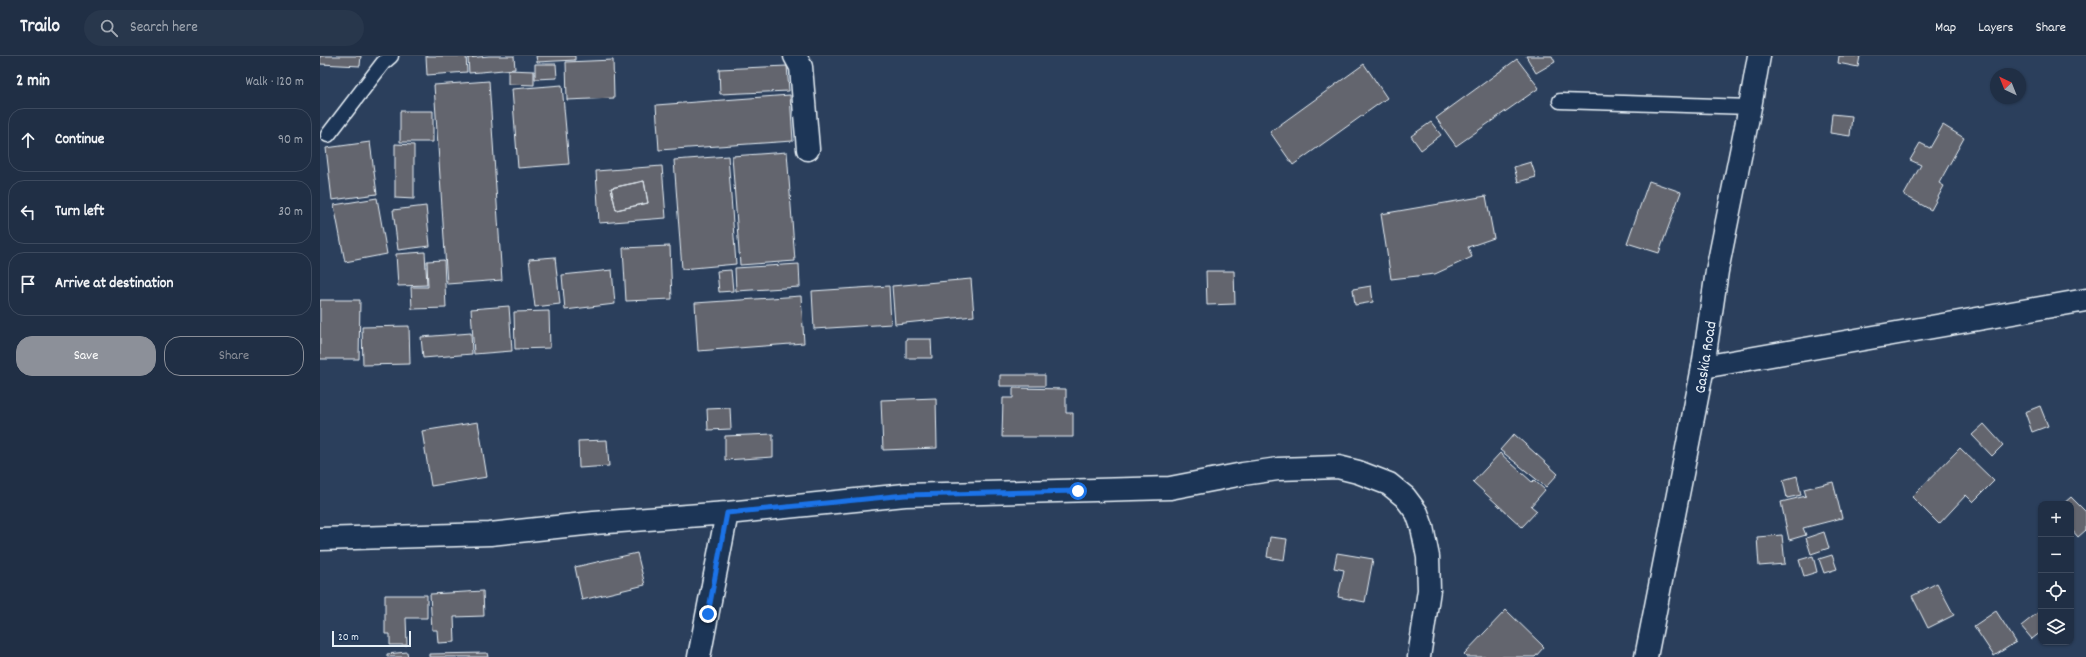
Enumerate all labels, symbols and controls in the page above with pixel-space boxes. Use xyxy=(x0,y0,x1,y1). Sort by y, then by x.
search box xyxy=(84,10,364,46)
text: Trailo xyxy=(20,14,60,41)
icon: search xyxy=(98,17,120,39)
text: Search here xyxy=(130,17,198,39)
text: Map xyxy=(1935,18,1956,38)
text: Layers xyxy=(1978,18,2013,38)
text: Share xyxy=(2035,18,2066,38)
north arrow xyxy=(1990,68,2026,104)
text: 2 min xyxy=(16,70,50,94)
text: Walk · 120 m xyxy=(246,73,304,92)
icon: ahead xyxy=(17,129,39,151)
text: Continue xyxy=(55,129,104,151)
text: 90 m xyxy=(278,131,303,150)
icon: left xyxy=(17,201,39,223)
text: Turn left xyxy=(55,201,104,223)
text: 30 m xyxy=(278,203,303,222)
icon: arrive xyxy=(17,273,39,295)
text: Arrive at destination xyxy=(55,273,173,295)
street label: Gaskia Road xyxy=(1689,320,1724,395)
button: Save xyxy=(16,336,156,376)
button: Share xyxy=(164,336,304,376)
route start xyxy=(1069,482,1087,500)
map controls xyxy=(2038,501,2074,645)
button: + xyxy=(2038,501,2074,537)
button: − xyxy=(2038,537,2074,573)
button: locate xyxy=(2038,573,2074,609)
route end xyxy=(699,605,717,623)
button: layers xyxy=(2038,609,2074,645)
scale bar xyxy=(332,629,411,648)
text: 20 m xyxy=(338,630,359,646)

